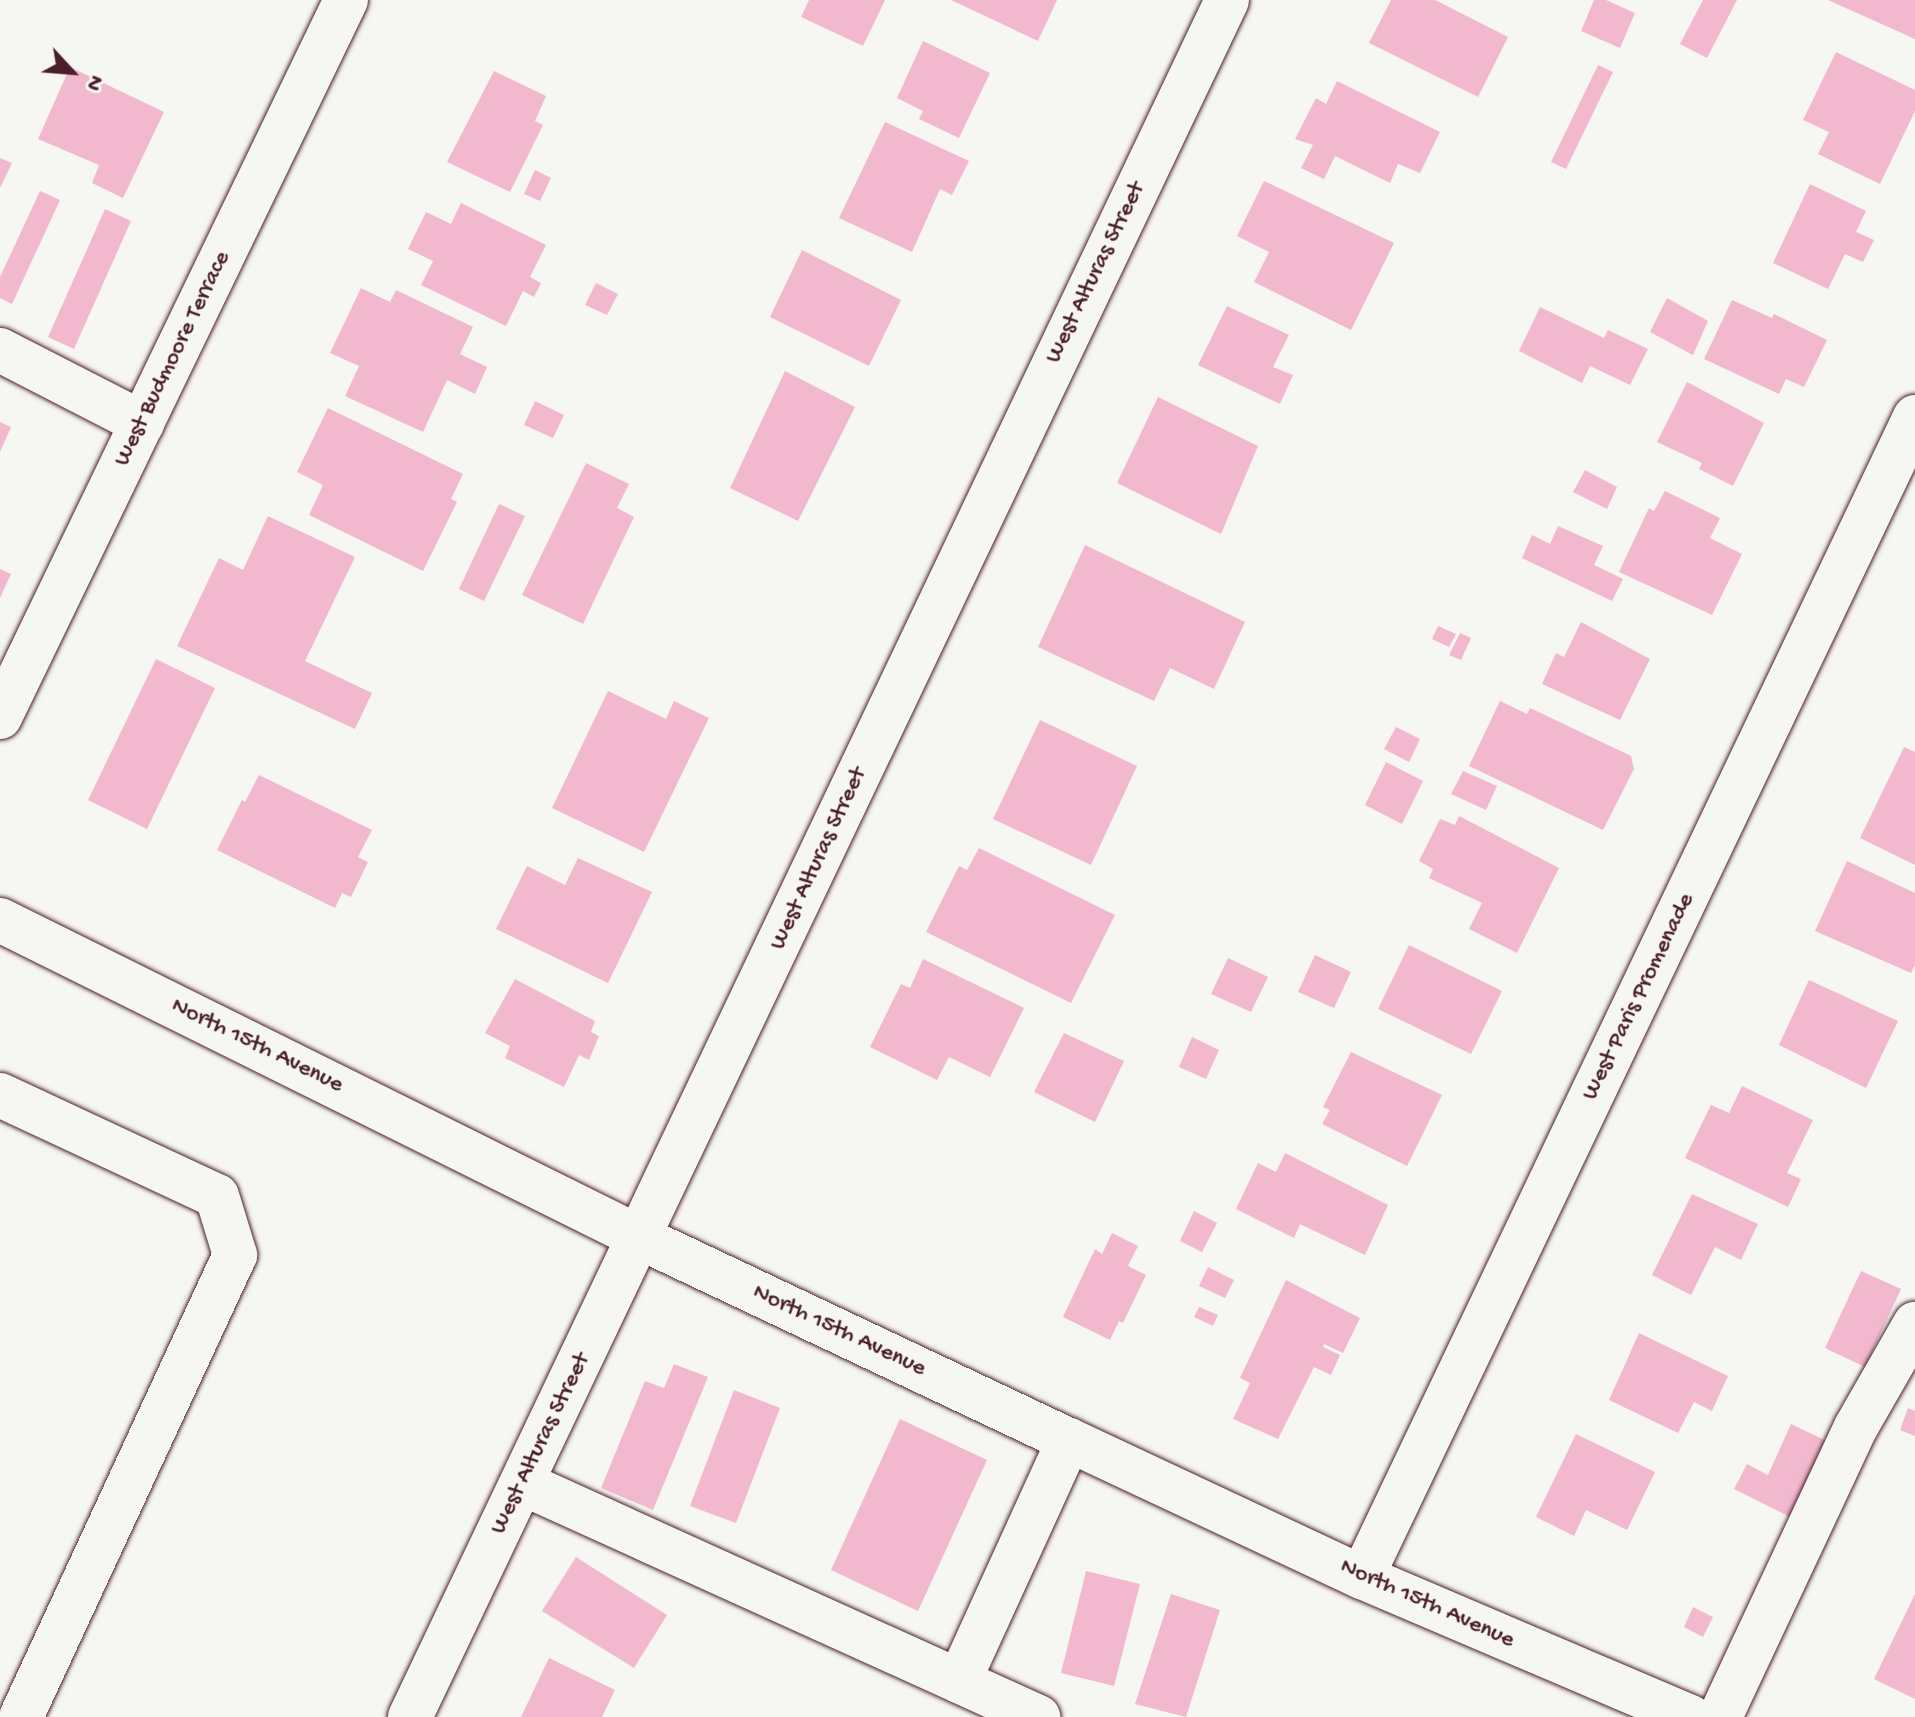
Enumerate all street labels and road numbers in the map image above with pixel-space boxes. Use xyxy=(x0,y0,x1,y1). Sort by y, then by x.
street label: West Alturas Street xyxy=(1040,178,1152,368)
street label: West Budmoore Terrace xyxy=(108,247,238,471)
street label: West Alturas Street xyxy=(764,763,874,955)
street label: West Paris Promenade xyxy=(1576,889,1702,1105)
street label: North 15th Avenue xyxy=(166,992,348,1100)
street label: North 15th Avenue xyxy=(748,1278,930,1384)
street label: West Alturas Street xyxy=(485,1349,597,1539)
street label: North 15th Avenue xyxy=(1335,1553,1519,1655)

